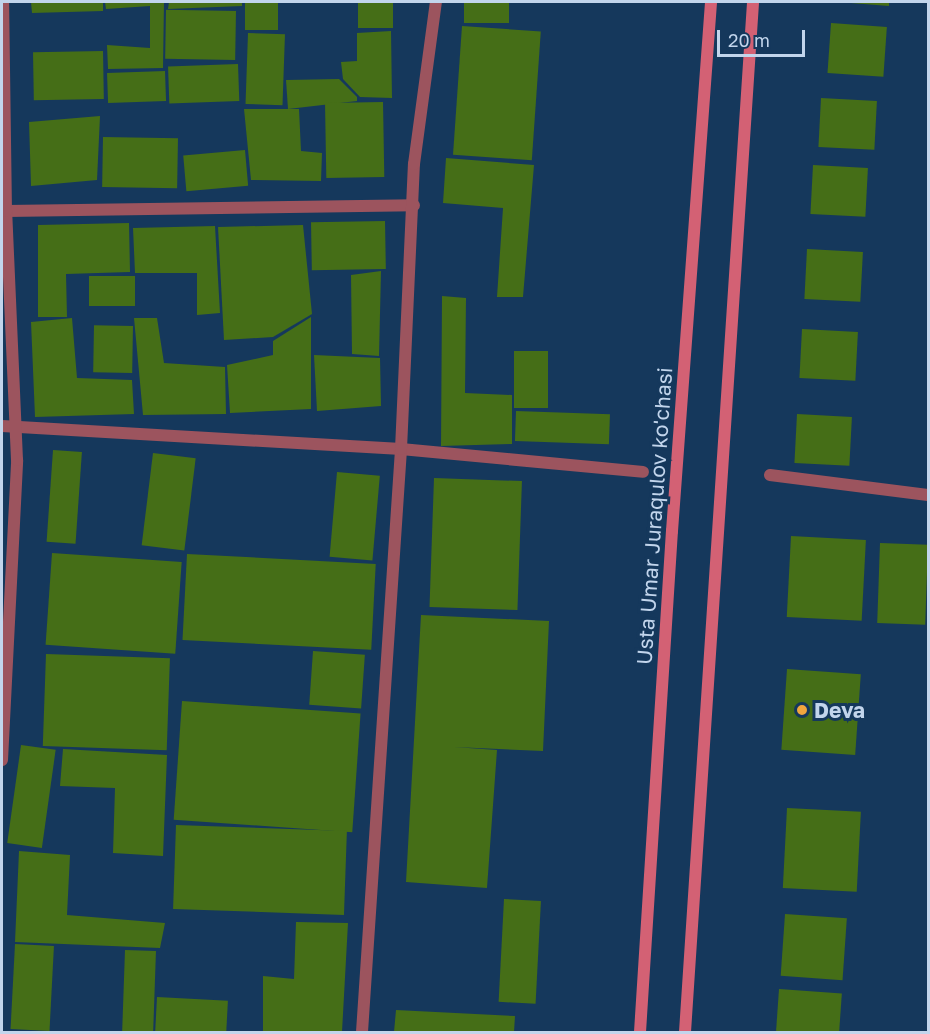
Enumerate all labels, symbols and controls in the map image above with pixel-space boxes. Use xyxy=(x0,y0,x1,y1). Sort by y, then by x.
scale bar xyxy=(720,18,808,56)
text: 20 m xyxy=(728,29,770,51)
street label: Usta Umar Juraqulov ko'chasi xyxy=(631,367,677,665)
place label: Deva xyxy=(814,697,865,723)
marker: Deva xyxy=(795,703,809,717)

